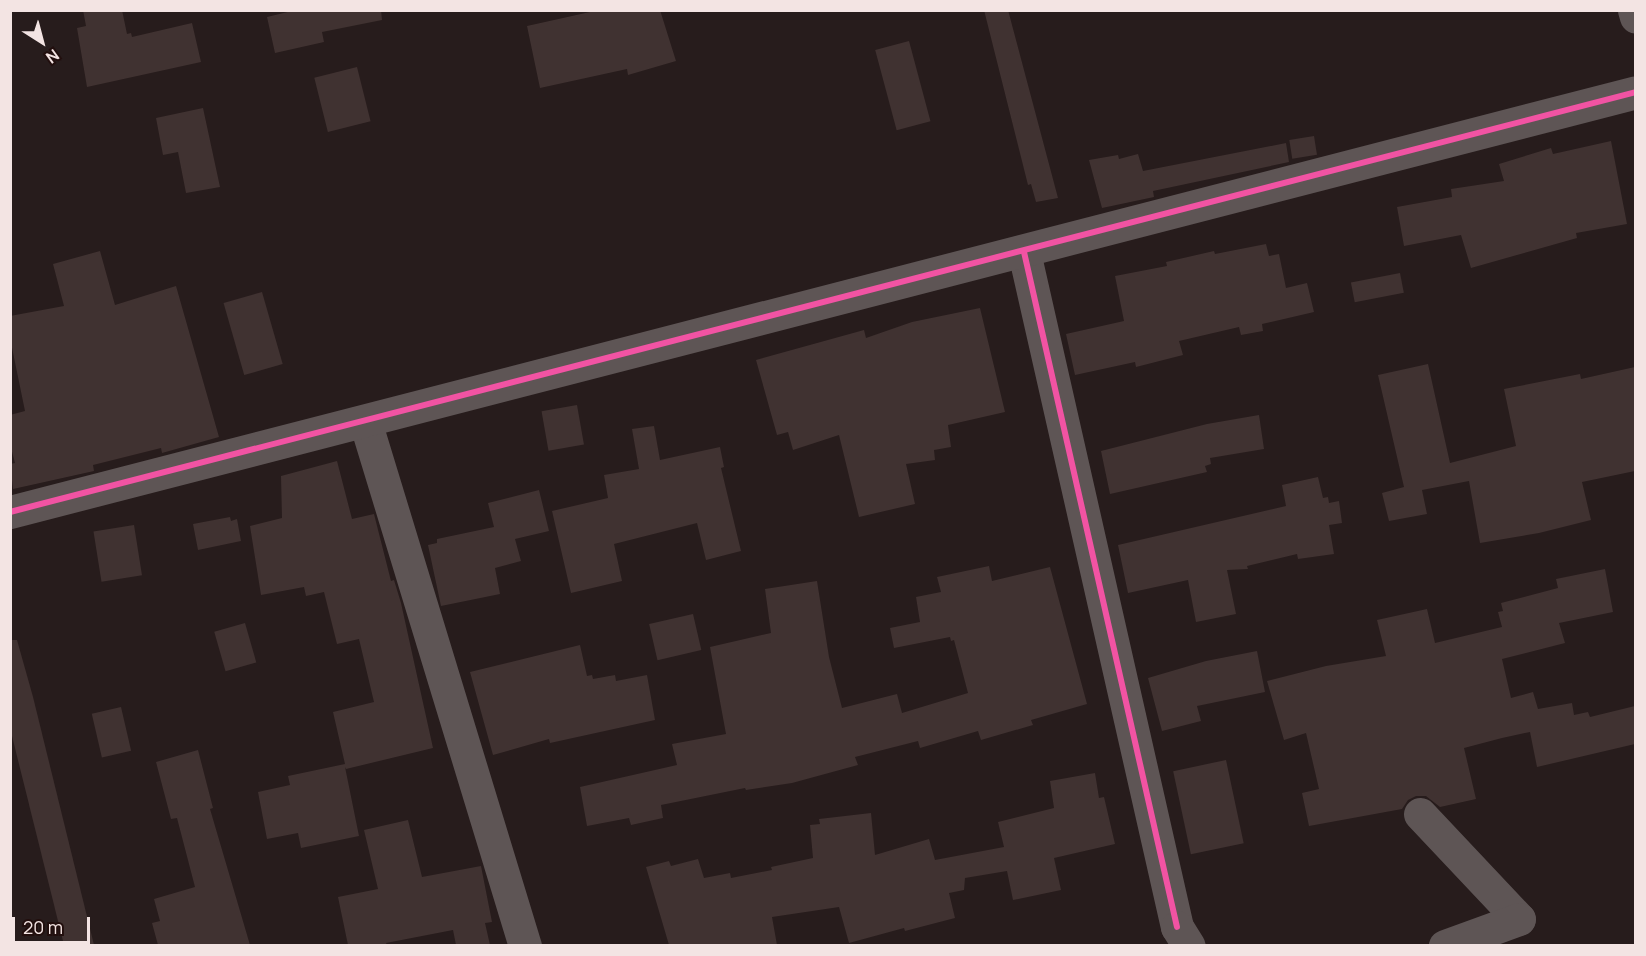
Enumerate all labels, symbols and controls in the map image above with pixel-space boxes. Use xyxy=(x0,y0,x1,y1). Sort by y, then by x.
north arrow xyxy=(12,12,72,72)
text: N xyxy=(41,44,64,69)
scale bar xyxy=(15,905,93,943)
text: 20 m xyxy=(23,915,63,939)

